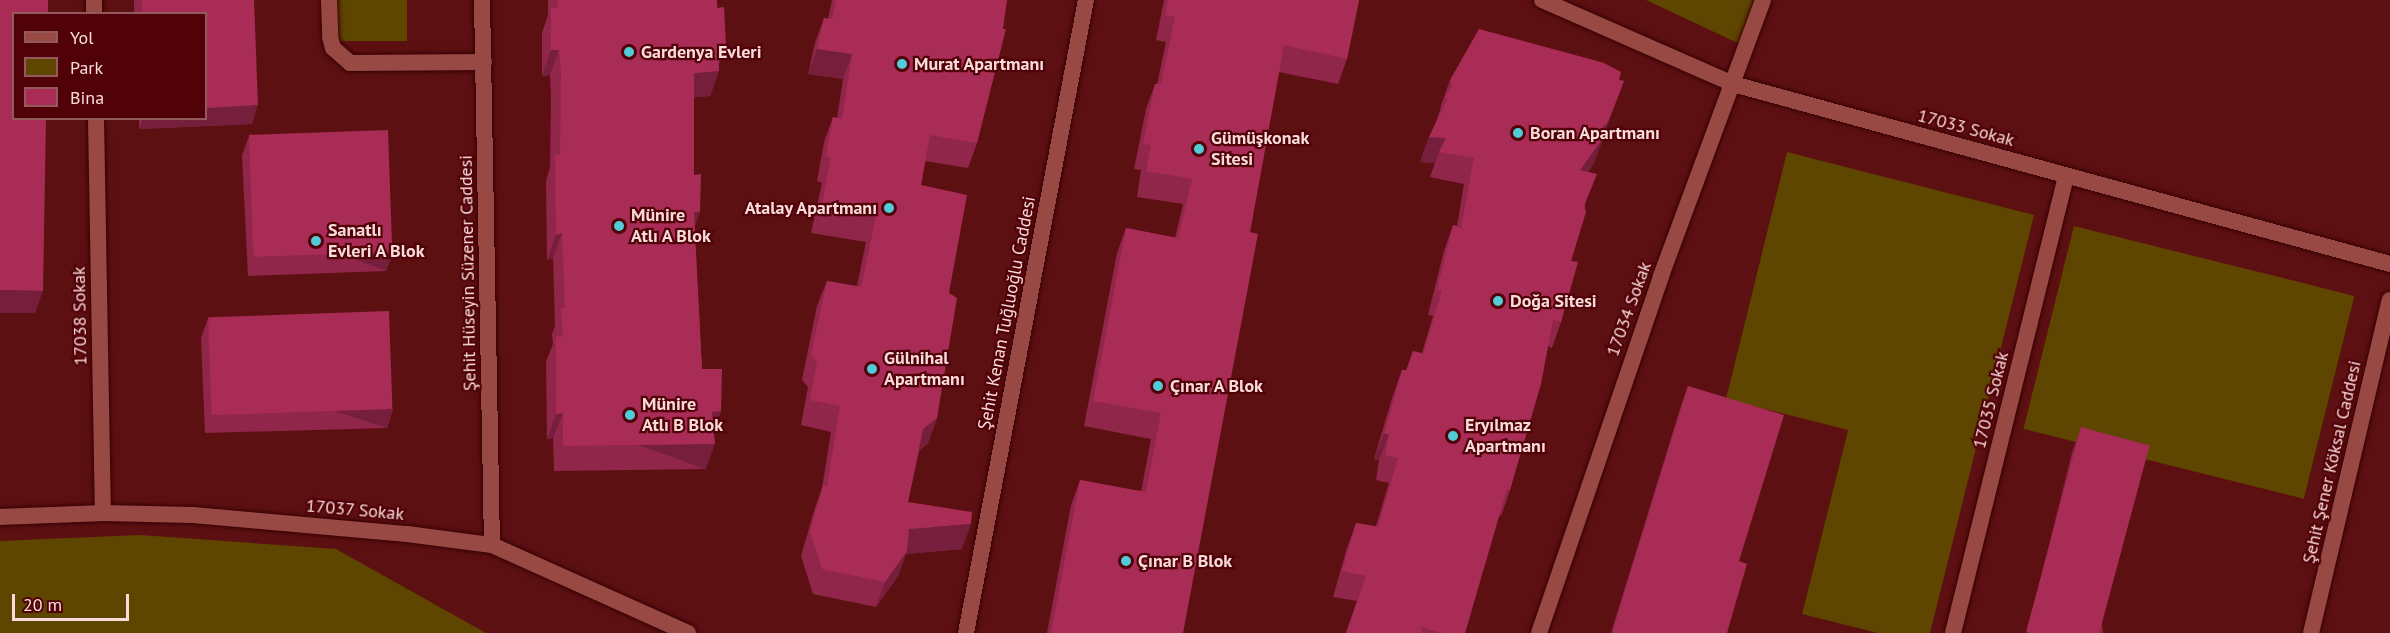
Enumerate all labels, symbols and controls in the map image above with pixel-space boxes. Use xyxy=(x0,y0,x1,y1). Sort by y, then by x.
legend xyxy=(12,12,207,120)
text: Yol xyxy=(70,26,93,49)
place label: Gardenya Evleri xyxy=(641,41,762,63)
marker: Gardenya Evleri xyxy=(622,45,636,59)
place label: Murat Apartmanı xyxy=(914,53,1045,75)
text: Park xyxy=(70,56,103,79)
marker: Murat Apartmanı xyxy=(895,57,909,71)
text: Bina xyxy=(70,86,104,109)
street label: 17033 Sokak xyxy=(1915,105,2017,151)
place label: Boran Apartmanı xyxy=(1530,122,1661,144)
marker: Boran Apartmanı xyxy=(1511,126,1525,140)
place label: Gümüşkonak Sitesi xyxy=(1211,128,1309,170)
marker: Gümüşkonak Sitesi xyxy=(1192,142,1206,156)
street label: Şehit Hüseyin Süzener Caddesi xyxy=(455,155,481,391)
street label: Şehit Kenan Tuğluoğlu Caddesi xyxy=(974,194,1040,432)
place label: Atalay Apartmanı xyxy=(743,197,877,219)
marker: Atalay Apartmanı xyxy=(882,201,896,215)
place label: Münire Atlı A Blok xyxy=(631,205,712,248)
marker: Münire Atlı A Blok xyxy=(612,219,626,233)
place label: Sanatlı Evleri A Blok xyxy=(328,220,426,262)
marker: Sanatlı Evleri A Blok xyxy=(309,234,323,248)
street label: 17034 Sokak xyxy=(1602,259,1656,359)
street label: 17038 Sokak xyxy=(68,266,92,366)
place label: Doğa Sitesi xyxy=(1510,290,1597,312)
marker: Doğa Sitesi xyxy=(1491,294,1505,308)
place label: Gülnihal Apartmanı xyxy=(884,348,965,391)
street label: 17035 Sokak xyxy=(1969,349,2013,451)
street label: Şehit Şener Köksal Caddesi xyxy=(2298,358,2366,566)
marker: Gülnihal Apartmanı xyxy=(865,362,879,376)
place label: Çınar A Blok xyxy=(1170,375,1264,397)
marker: Çınar A Blok xyxy=(1151,379,1165,393)
place label: Münire Atlı B Blok xyxy=(642,394,723,436)
marker: Münire Atlı B Blok xyxy=(623,408,637,422)
place label: Eryılmaz Apartmanı xyxy=(1465,415,1546,458)
marker: Eryılmaz Apartmanı xyxy=(1446,429,1460,443)
street label: 17037 Sokak xyxy=(305,495,405,525)
place label: Çınar B Blok xyxy=(1138,550,1232,572)
marker: Çınar B Blok xyxy=(1119,554,1133,568)
scale bar xyxy=(15,582,132,620)
text: 20 m xyxy=(23,593,62,616)

